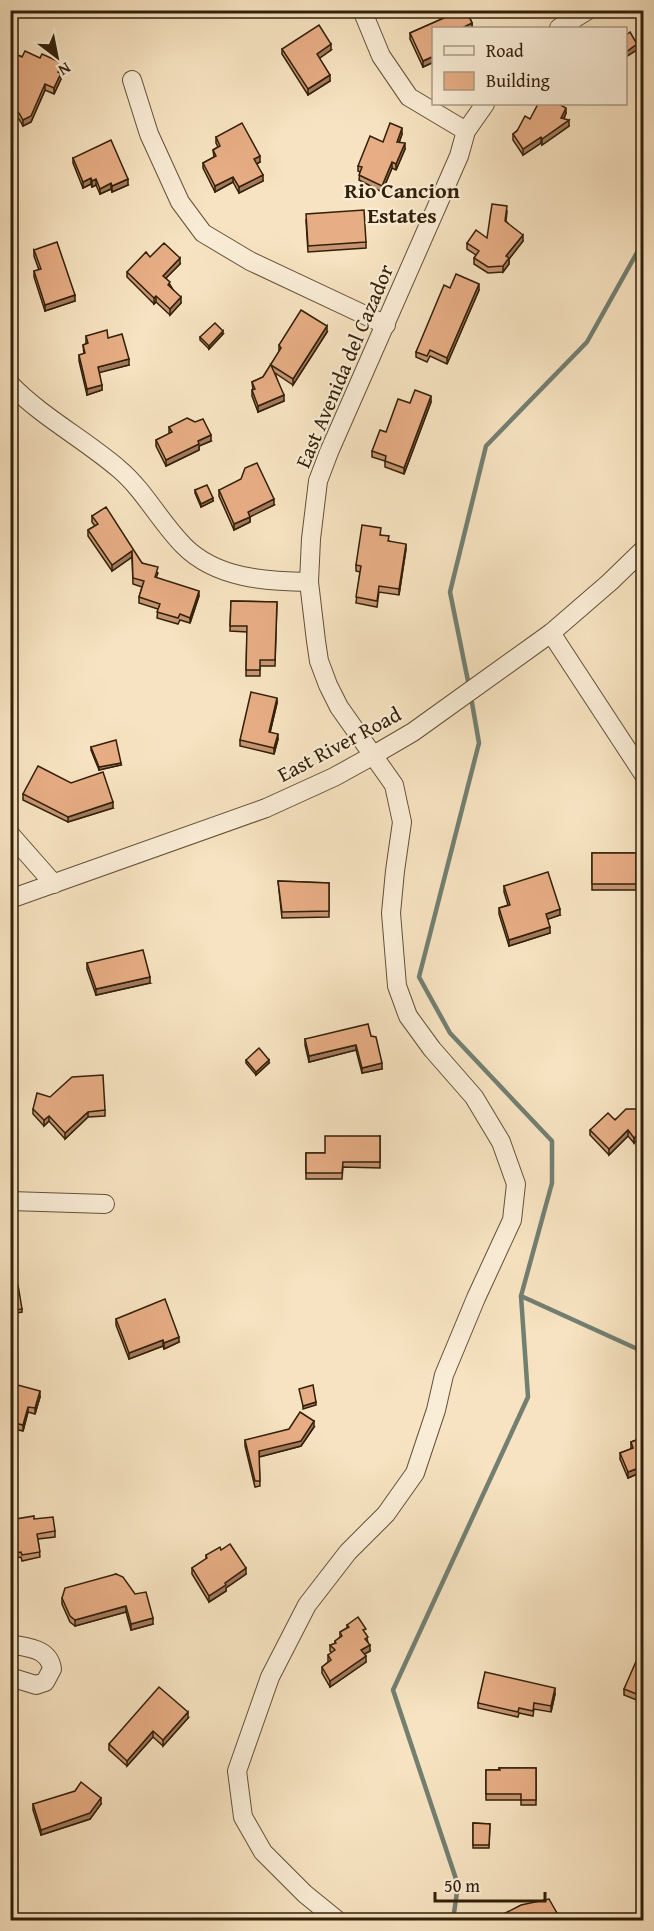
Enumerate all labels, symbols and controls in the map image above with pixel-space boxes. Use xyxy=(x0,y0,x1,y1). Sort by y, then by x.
north arrow xyxy=(27,27,87,87)
legend xyxy=(432,27,627,105)
text: Road xyxy=(486,37,524,64)
text: N xyxy=(54,57,76,83)
text: Building xyxy=(486,67,550,94)
district label: Rio Cancion Estates xyxy=(344,174,460,231)
street label: East Avenida del Cazador xyxy=(287,259,401,473)
street label: East River Road xyxy=(272,698,407,790)
scale bar xyxy=(435,1865,544,1903)
text: 50 m xyxy=(444,1872,480,1899)

